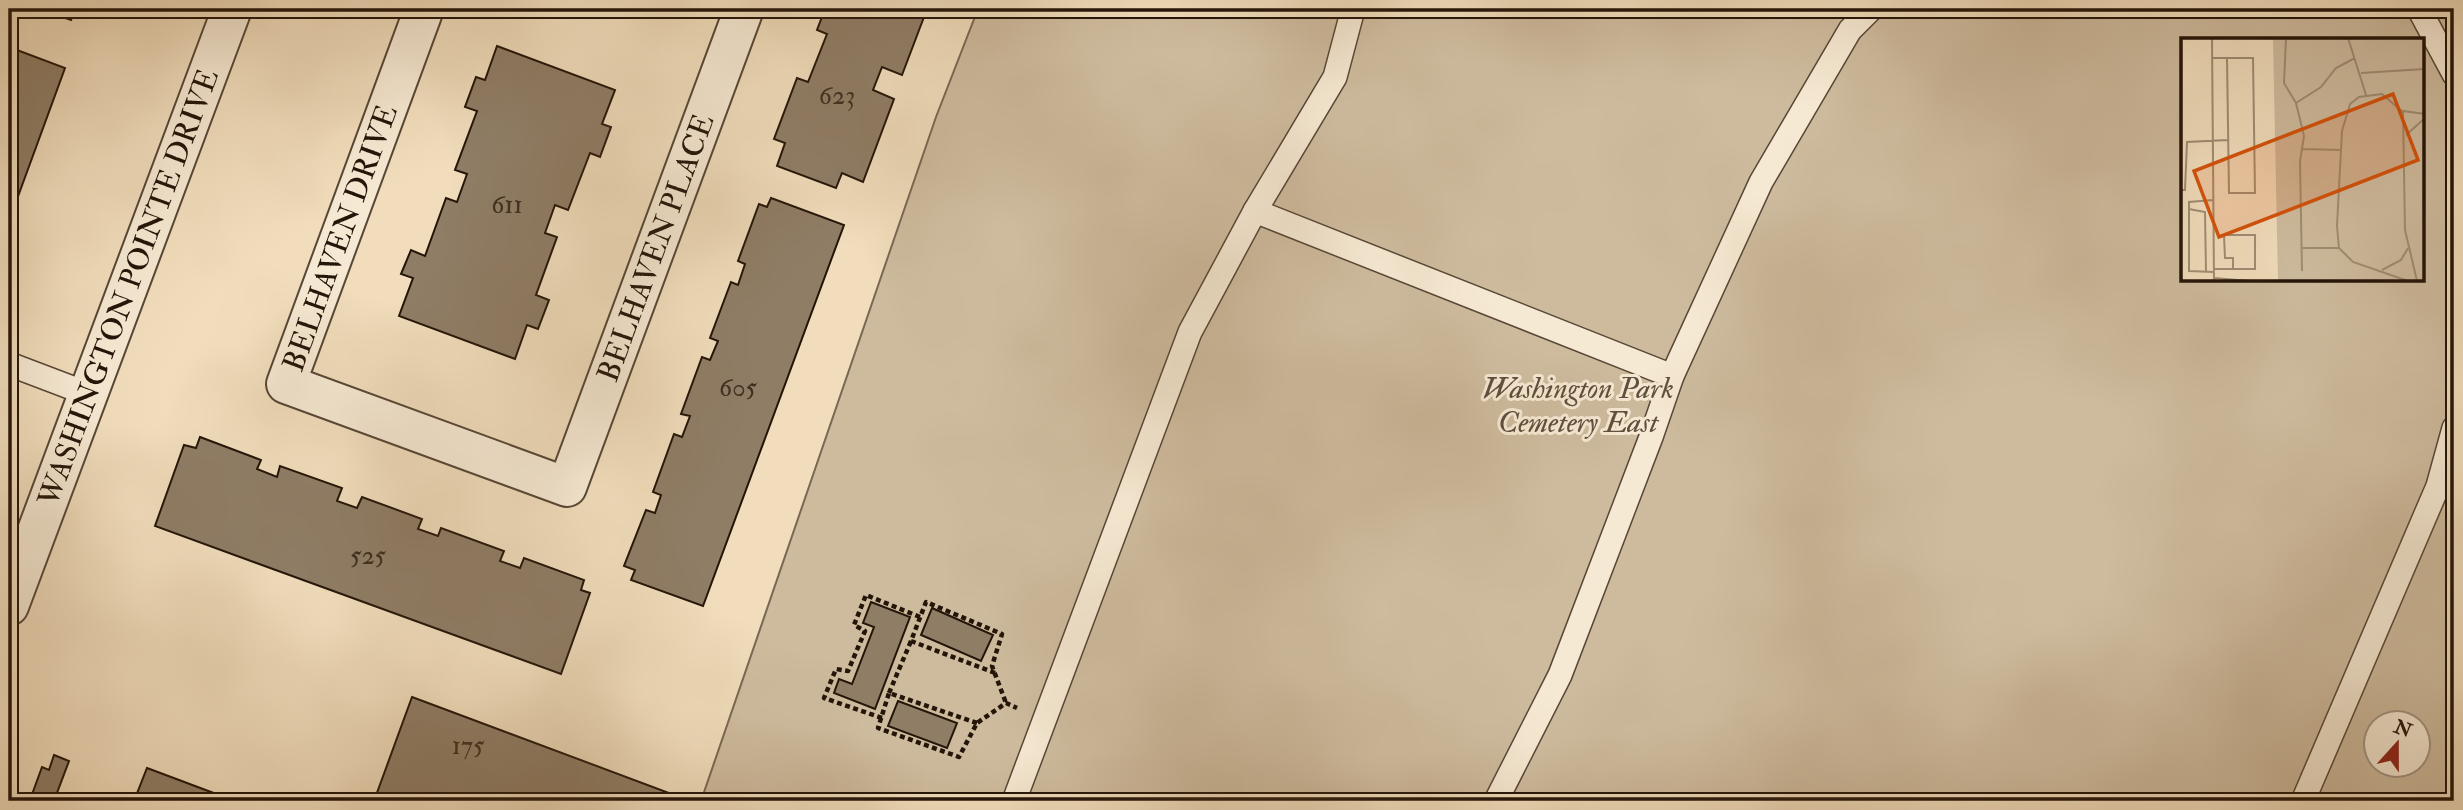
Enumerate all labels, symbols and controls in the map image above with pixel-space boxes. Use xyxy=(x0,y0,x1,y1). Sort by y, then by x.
inset map xyxy=(2181,38,2424,282)
street label: WASHINGTON POINTE DRIVE xyxy=(30,64,227,512)
house number: 623 xyxy=(819,80,855,112)
street label: BELHAVEN DRIVE xyxy=(275,100,406,377)
street label: BELHAVEN PLACE xyxy=(590,109,723,387)
house number: 611 xyxy=(491,189,523,221)
park label: Washington Park Cemetery East xyxy=(1482,370,1674,441)
house number: 605 xyxy=(719,372,758,404)
house number: 525 xyxy=(350,540,386,572)
north arrow xyxy=(2362,708,2432,778)
text: N xyxy=(2390,714,2416,744)
house number: 175 xyxy=(452,730,485,762)

